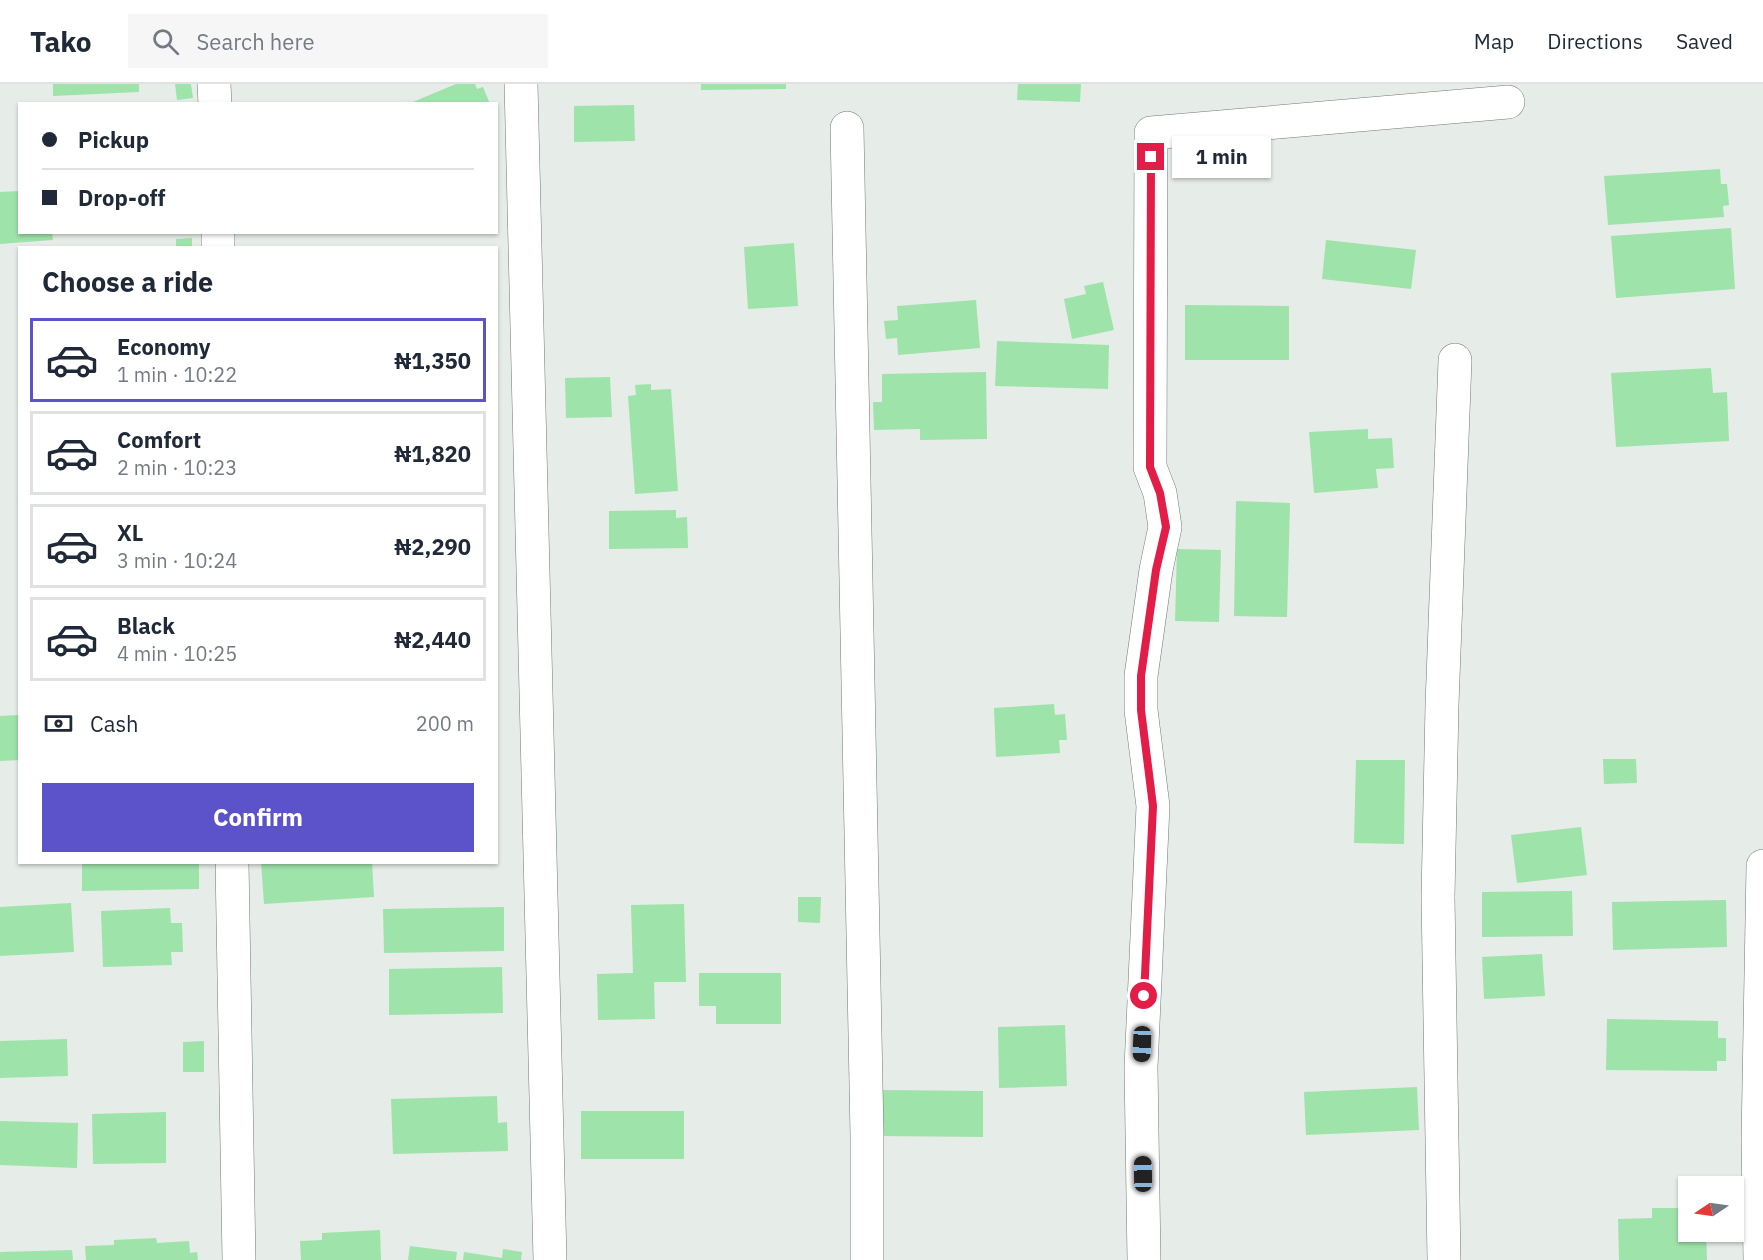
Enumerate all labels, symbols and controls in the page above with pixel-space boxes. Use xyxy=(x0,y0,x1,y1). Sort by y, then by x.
search box xyxy=(128,14,548,68)
text: Tako xyxy=(30,23,92,60)
icon: search xyxy=(149,25,182,58)
text: Search here xyxy=(197,27,314,56)
text: Map xyxy=(1474,27,1514,55)
text: Directions xyxy=(1547,27,1643,55)
text: Saved xyxy=(1676,27,1733,55)
text: Pickup xyxy=(78,125,149,154)
callout: 1 min xyxy=(1172,136,1271,178)
route end xyxy=(1137,143,1164,170)
text: 1 min xyxy=(1195,143,1248,170)
text: Drop-off xyxy=(78,183,165,212)
text: Choose a ride xyxy=(42,264,213,299)
text: Economy xyxy=(117,332,211,361)
icon: car xyxy=(45,333,99,387)
text: ₦1,350 xyxy=(394,346,471,375)
text: 1 min · 10:22 xyxy=(117,361,237,388)
text: Comfort xyxy=(117,425,201,454)
icon: car xyxy=(45,426,99,480)
text: ₦1,820 xyxy=(394,439,471,468)
text: 2 min · 10:23 xyxy=(117,454,237,481)
text: XL xyxy=(117,518,143,547)
icon: car xyxy=(45,519,99,573)
text: ₦2,290 xyxy=(394,532,471,561)
text: 3 min · 10:24 xyxy=(117,547,237,574)
text: Black xyxy=(117,611,175,640)
icon: car xyxy=(45,612,99,666)
text: ₦2,440 xyxy=(394,625,471,654)
text: 4 min · 10:25 xyxy=(117,640,237,667)
icon: cash xyxy=(42,707,75,740)
text: Cash xyxy=(90,709,139,738)
text: 200 m xyxy=(416,710,474,737)
button: Confirm xyxy=(42,783,474,852)
route start xyxy=(1130,982,1157,1009)
car xyxy=(1132,1026,1152,1062)
car xyxy=(1134,1156,1152,1192)
north arrow xyxy=(1678,1176,1744,1242)
map controls xyxy=(1678,1176,1744,1242)

